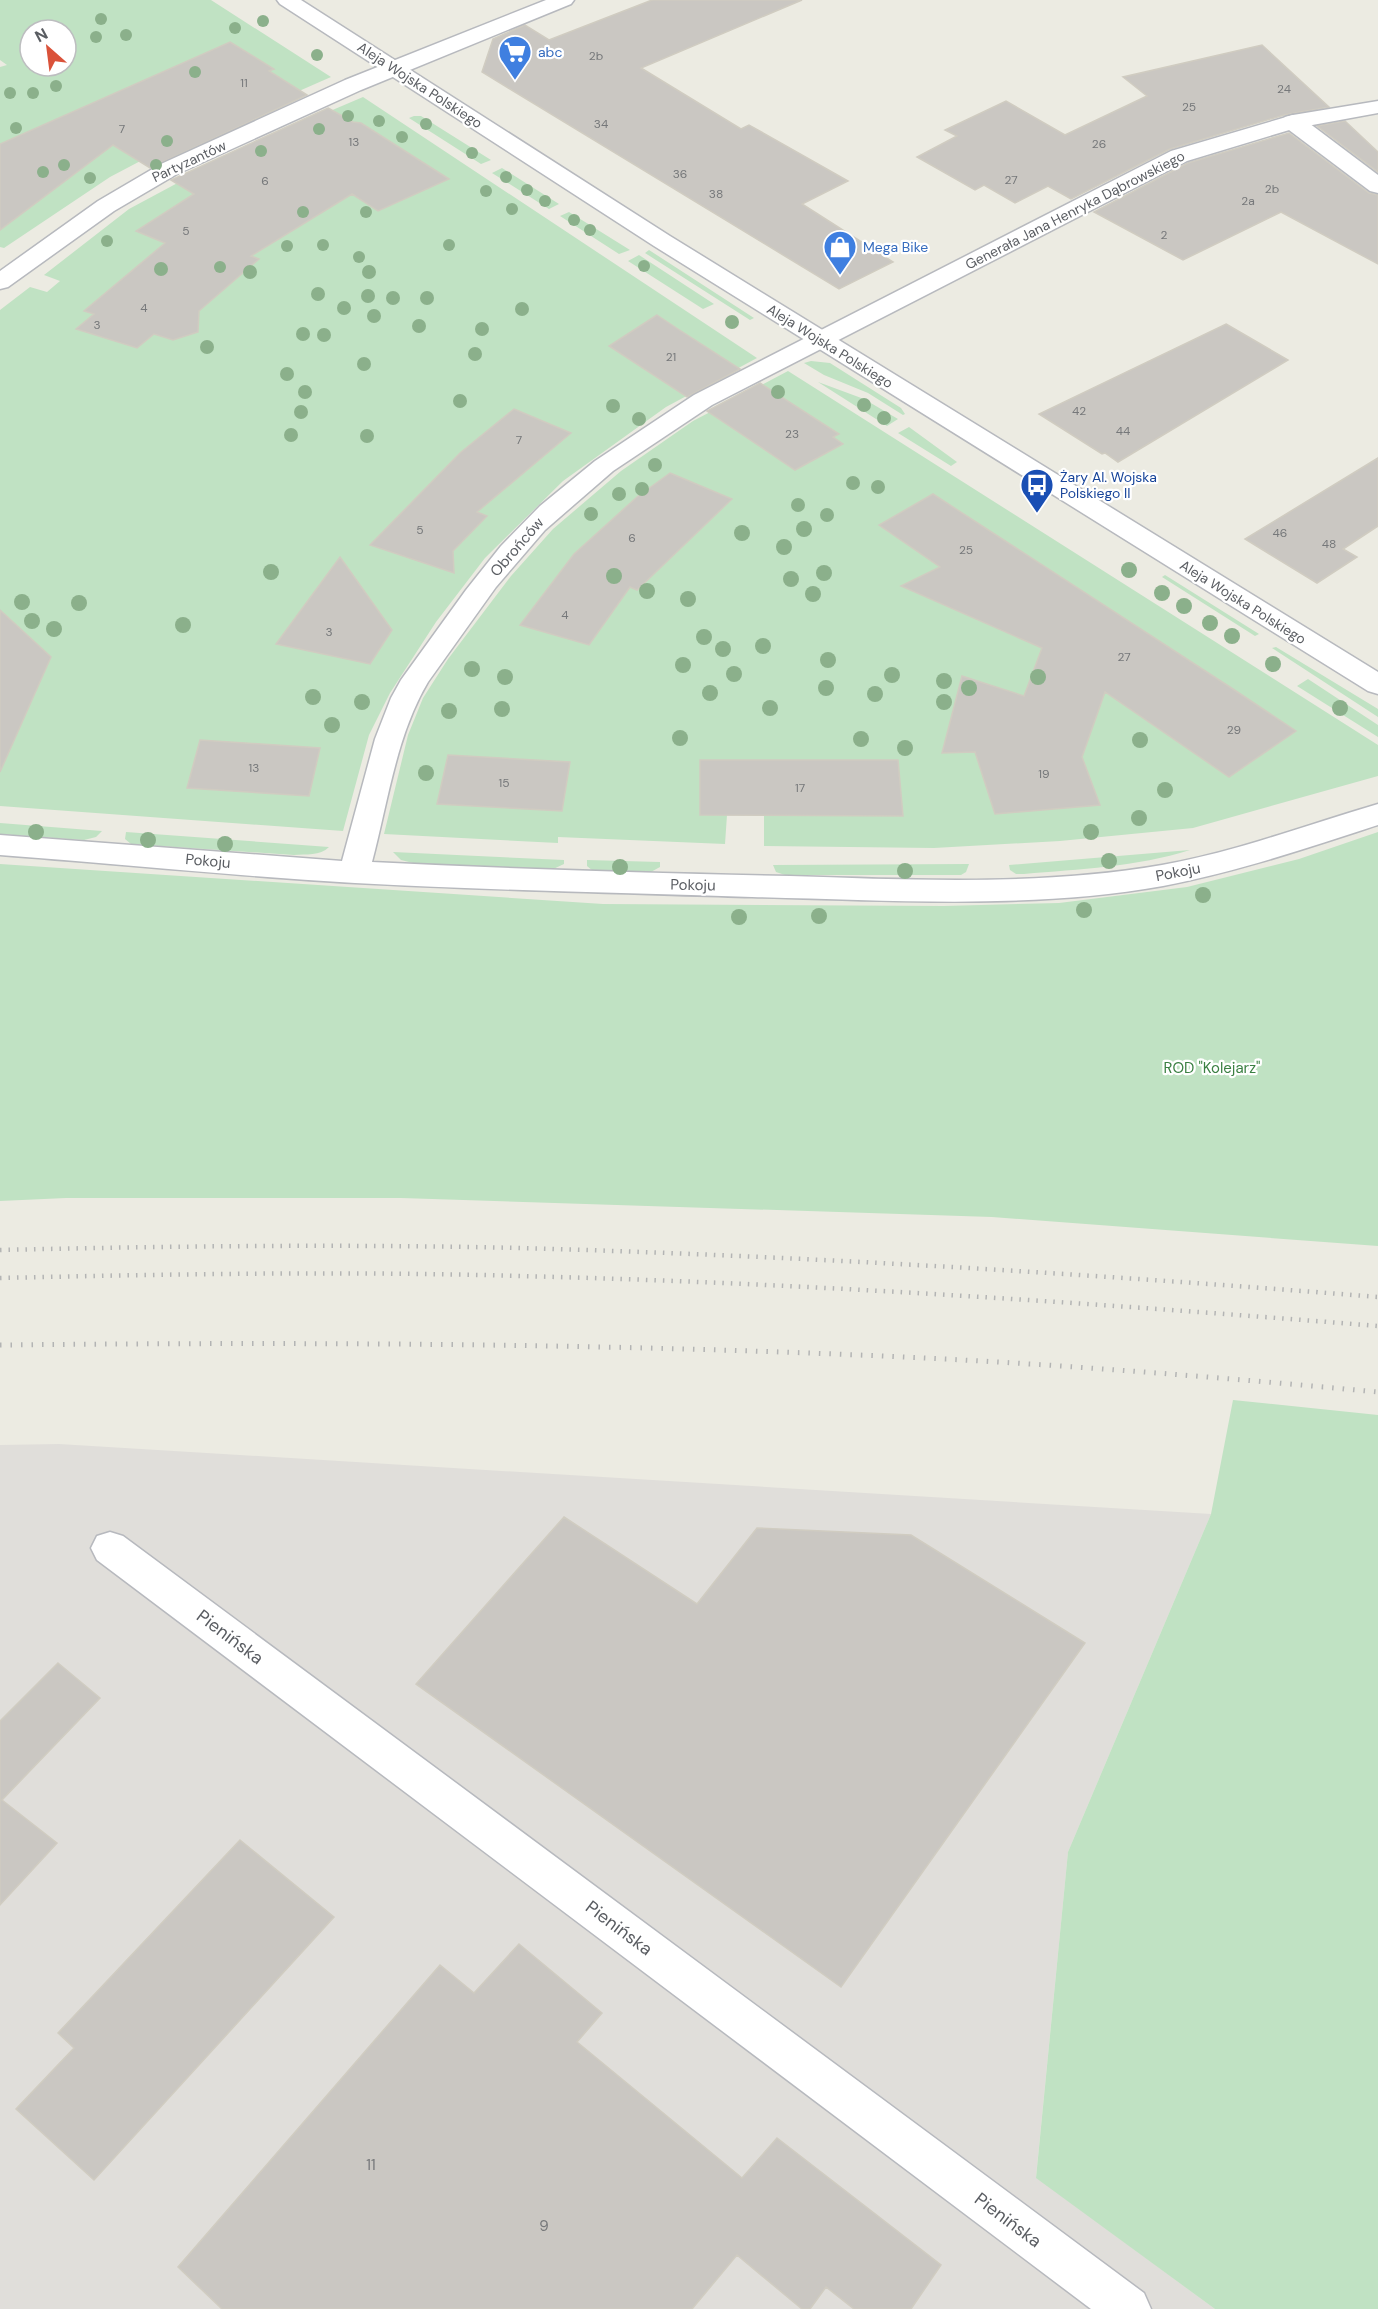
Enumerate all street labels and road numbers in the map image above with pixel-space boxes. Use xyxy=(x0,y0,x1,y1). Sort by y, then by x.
street label: Aleja Wojska Polskiego xyxy=(354,38,486,132)
street label: Partyzantów xyxy=(149,136,229,186)
street label: Generała Jana Henryka Dąbrowskiego xyxy=(962,147,1188,273)
street label: Aleja Wojska Polskiego xyxy=(764,300,896,392)
street label: Obrońców xyxy=(486,513,549,581)
street label: Aleja Wojska Polskiego xyxy=(1177,556,1309,648)
street label: Pokoju xyxy=(185,849,231,873)
street label: Pokoju xyxy=(1154,858,1202,886)
street label: Pokoju xyxy=(670,875,716,895)
street label: Pienińska xyxy=(192,1604,268,1670)
street label: Pienińska xyxy=(581,1895,657,1961)
street label: Pienińska xyxy=(970,2187,1046,2253)

